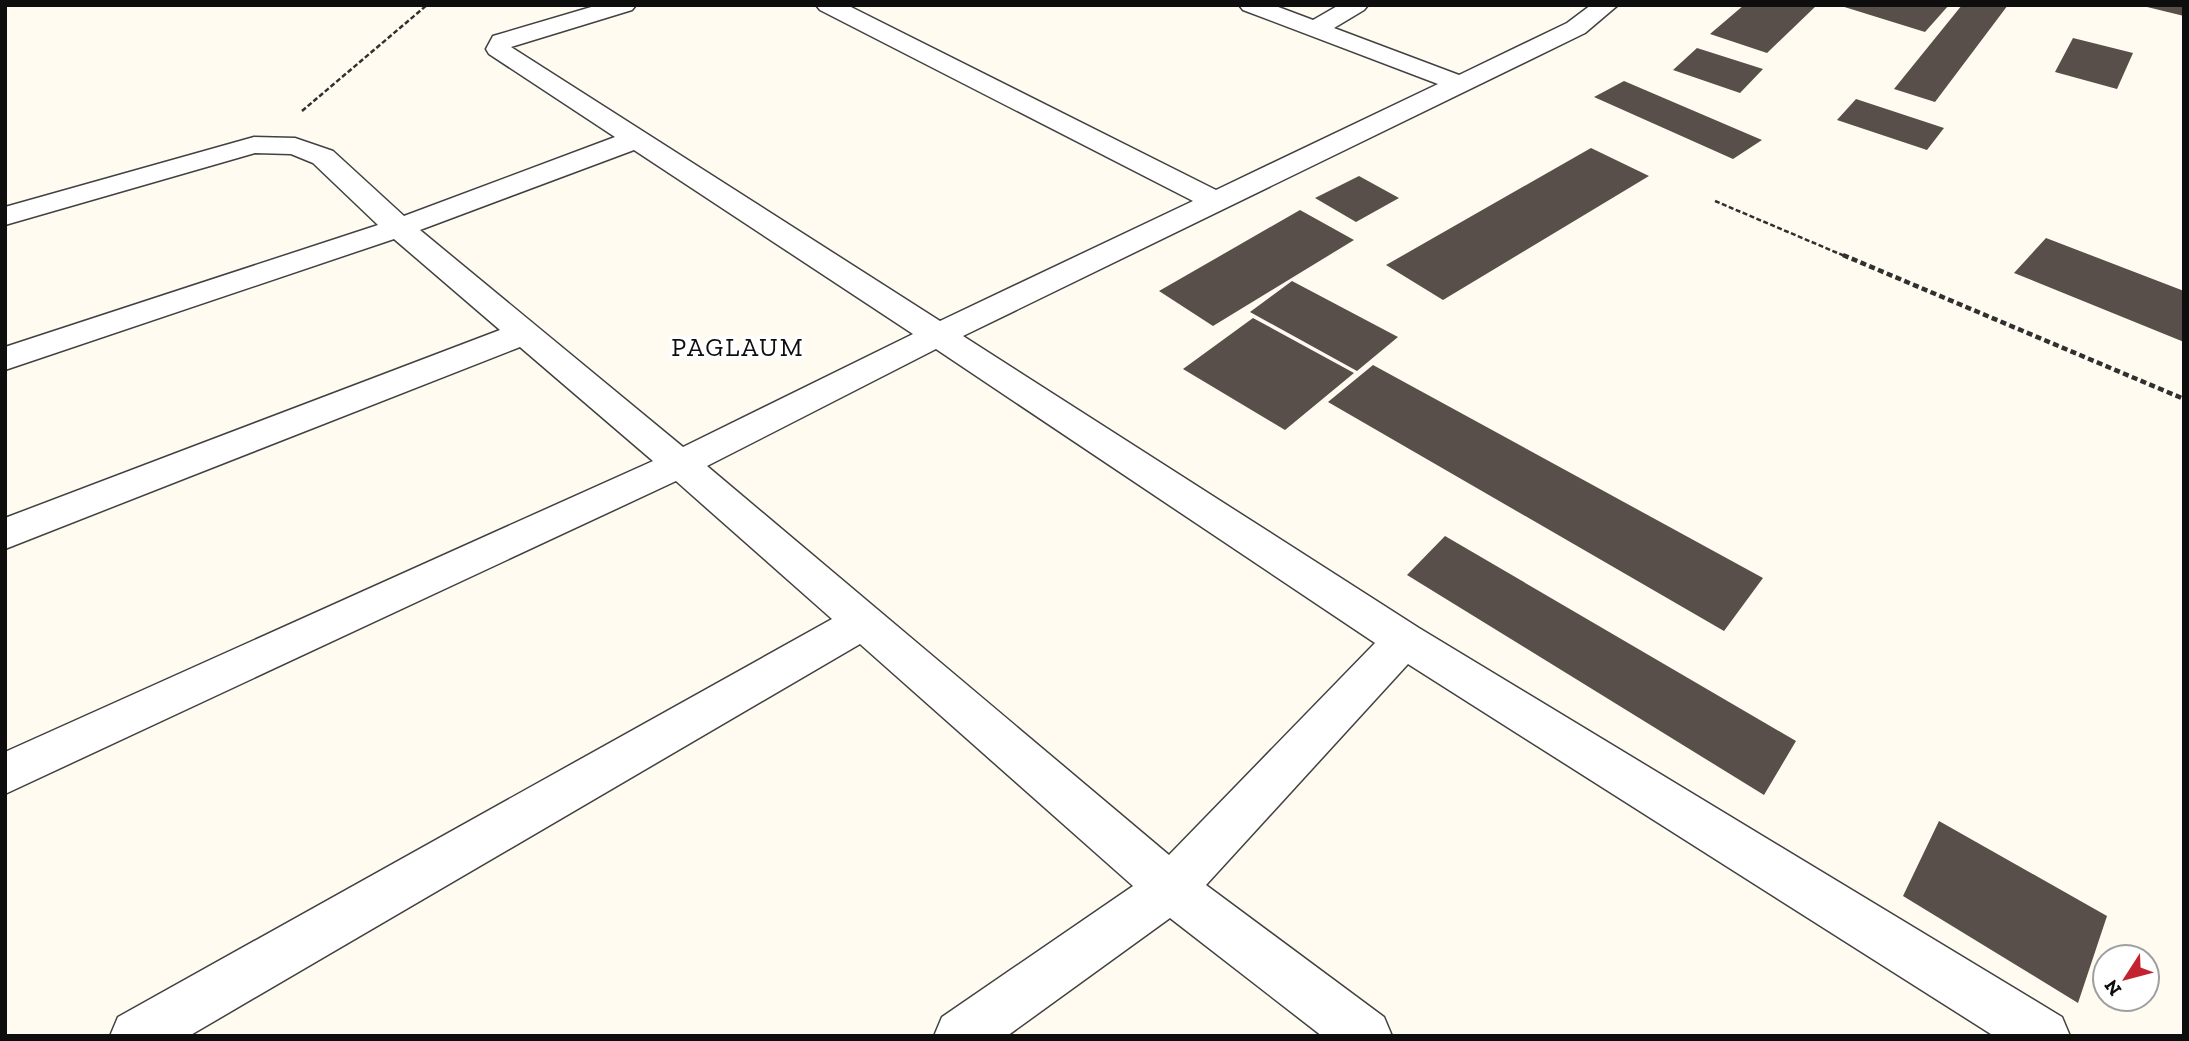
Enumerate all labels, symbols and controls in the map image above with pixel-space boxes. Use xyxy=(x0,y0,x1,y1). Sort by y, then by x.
district label: PAGLAUM xyxy=(671,331,805,363)
north arrow xyxy=(2091,943,2161,1013)
text: N xyxy=(2099,975,2126,1000)

